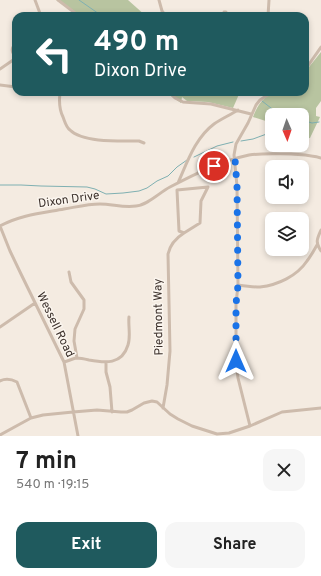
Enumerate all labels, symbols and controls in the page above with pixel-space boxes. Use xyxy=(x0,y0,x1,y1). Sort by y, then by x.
text: 490 m xyxy=(94,25,179,61)
icon: left xyxy=(28,28,80,80)
text: Dixon Drive xyxy=(94,60,187,83)
north arrow xyxy=(265,108,309,152)
map controls xyxy=(265,108,309,256)
pin xyxy=(197,149,231,183)
icon: arrive xyxy=(203,155,225,177)
button: sound xyxy=(265,160,309,204)
street label: Dixon Drive xyxy=(37,188,101,212)
button: layers xyxy=(265,212,309,256)
street label: Piedmont Way xyxy=(150,278,168,356)
street label: Wessell Road xyxy=(32,290,78,360)
position arrow xyxy=(215,340,257,382)
text: 7 min xyxy=(16,447,77,477)
button: close xyxy=(263,449,305,491)
text: 540 m · 19:15 xyxy=(16,477,89,493)
button: Exit xyxy=(16,522,157,568)
button: Share xyxy=(165,522,305,568)

